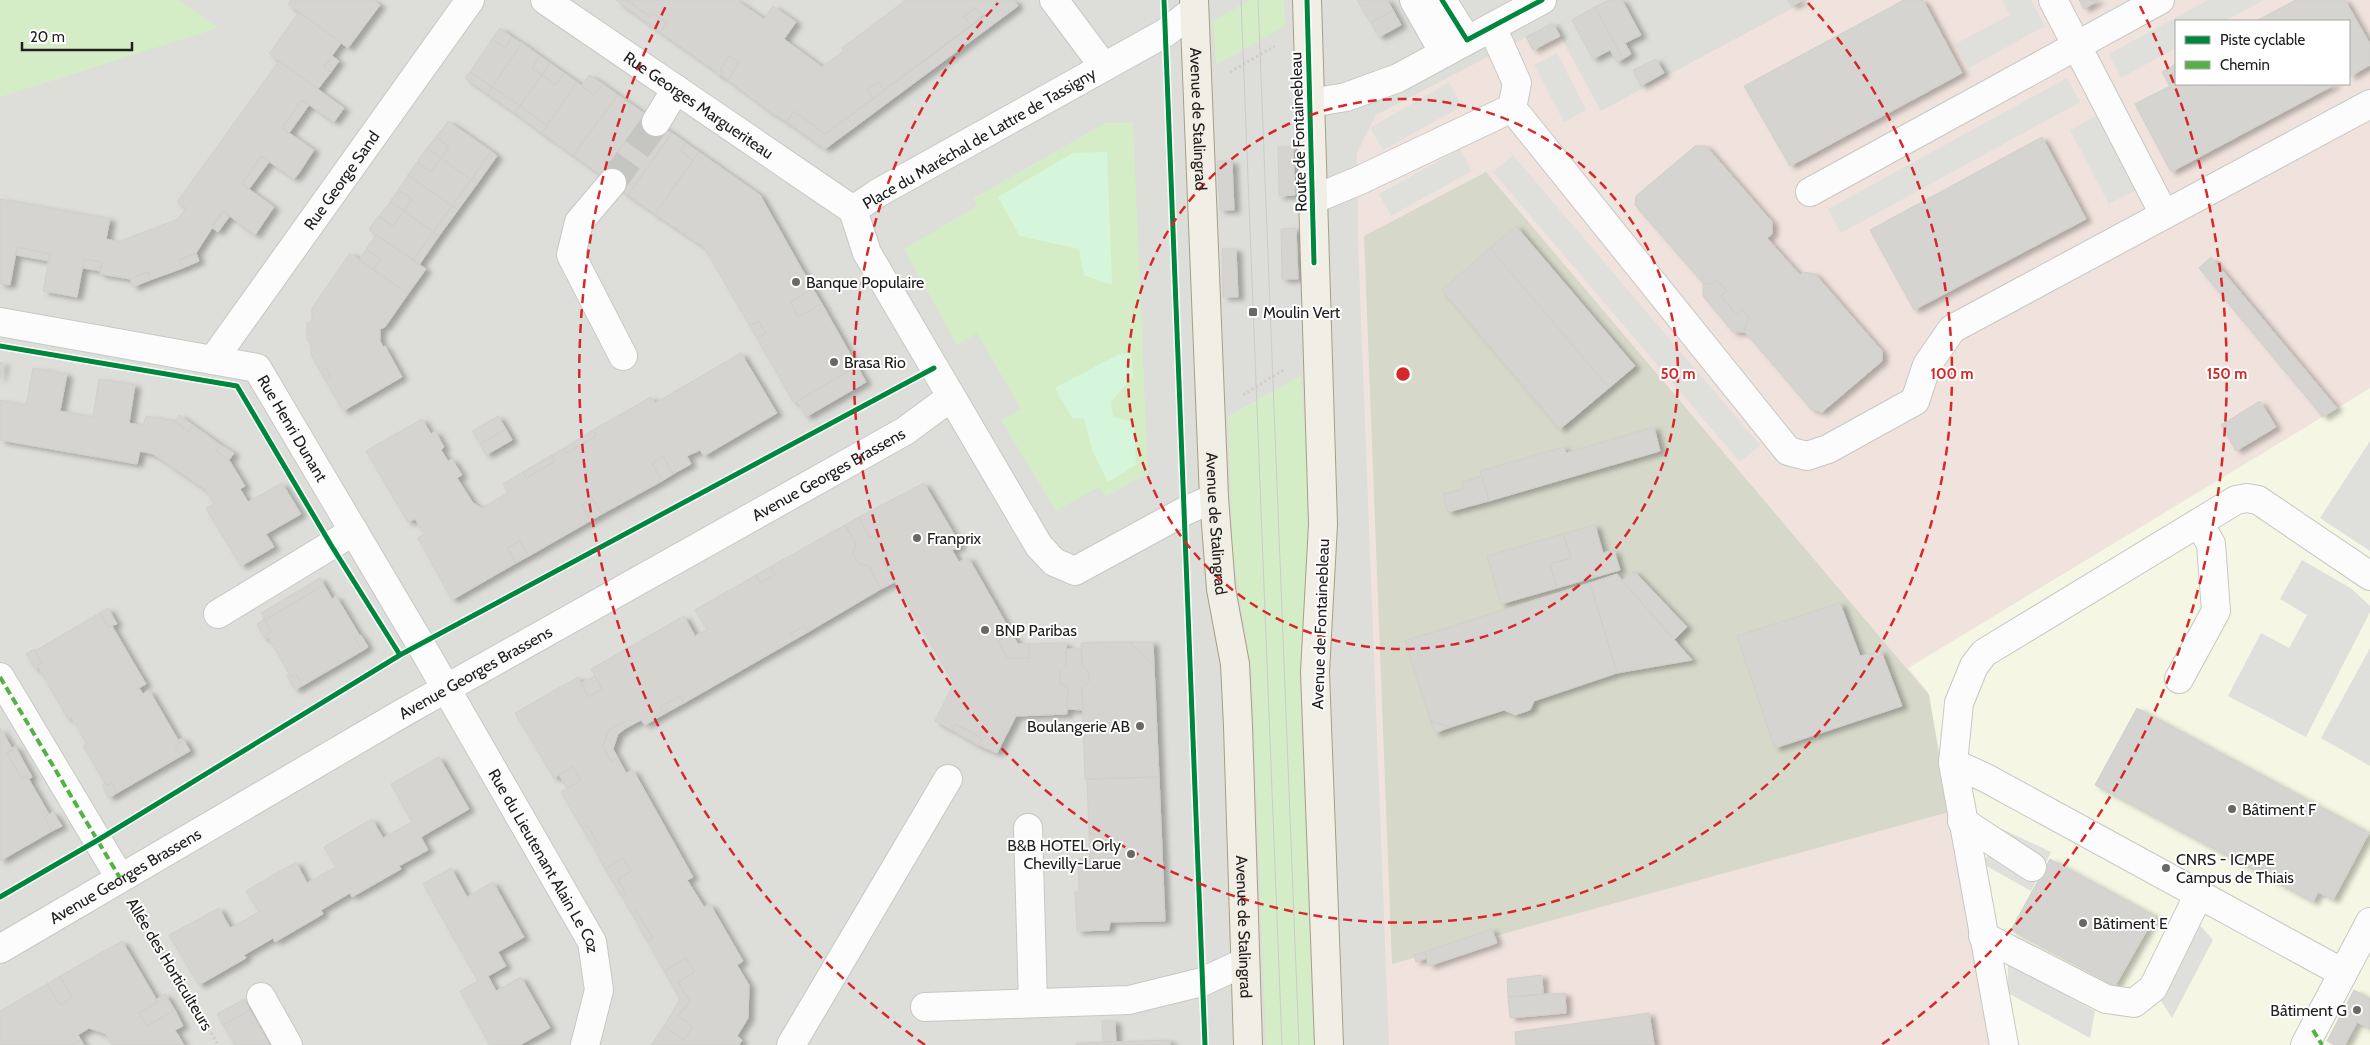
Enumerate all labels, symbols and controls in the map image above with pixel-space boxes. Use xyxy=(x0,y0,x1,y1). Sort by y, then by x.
scale bar xyxy=(22,20,132,52)
legend xyxy=(2175,20,2350,85)
text: 20 m xyxy=(30,28,65,46)
text: Piste cyclable xyxy=(2220,31,2306,49)
street label: Avenue de Stalingrad xyxy=(1186,47,1211,191)
street label: Rue Georges Margueriteau xyxy=(620,48,777,163)
street label: Route de Fontainebleau xyxy=(1286,52,1311,212)
text: Chemin xyxy=(2220,56,2270,74)
street label: Place du Maréchal de Lattre de Tassigny xyxy=(859,64,1099,213)
street label: Rue George Sand xyxy=(300,127,384,234)
place label: Banque Populaire xyxy=(806,273,924,292)
marker: Banque Populaire xyxy=(790,276,802,288)
place label: Moulin Vert xyxy=(1263,303,1341,322)
marker: Moulin Vert xyxy=(1247,306,1259,318)
place label: Brasa Rio xyxy=(844,353,906,372)
marker: Brasa Rio xyxy=(828,356,840,368)
centre of rings xyxy=(1394,365,1412,383)
text: 50 m xyxy=(1660,365,1696,383)
text: 100 m xyxy=(1930,365,1974,383)
text: 150 m xyxy=(2207,365,2247,383)
street label: Rue Henri Dunant xyxy=(253,372,331,486)
street label: Avenue Georges Brassens xyxy=(749,424,909,525)
street label: Avenue de Stalingrad xyxy=(1202,452,1231,597)
place label: Franprix xyxy=(927,529,982,548)
marker: Franprix xyxy=(911,532,923,544)
street label: Avenue de Fontainebleau xyxy=(1308,538,1333,710)
place label: BNP Paribas xyxy=(995,621,1077,640)
street label: Avenue Georges Brassens xyxy=(395,622,556,723)
marker: BNP Paribas xyxy=(979,624,991,636)
place label: Boulangerie AB xyxy=(1027,717,1130,736)
marker: Boulangerie AB xyxy=(1134,720,1146,732)
street label: Rue du Lieutenant Alain Le Coz xyxy=(484,766,603,955)
place label: Bâtiment F xyxy=(2242,800,2317,819)
marker: Bâtiment F xyxy=(2226,803,2238,815)
street label: Avenue Georges Brassens xyxy=(46,824,205,928)
place label: B&B HOTEL Orly Chevilly-Larue xyxy=(1007,836,1121,873)
marker: B&B HOTEL Orly Chevilly-Larue xyxy=(1125,848,1137,860)
place label: CNRS - ICMPE Campus de Thiais xyxy=(2176,850,2294,887)
street label: Avenue de Stalingrad xyxy=(1232,855,1256,999)
marker: CNRS - ICMPE Campus de Thiais xyxy=(2160,862,2172,874)
street label: Allée des Horticulteurs xyxy=(123,895,217,1034)
place label: Bâtiment E xyxy=(2093,914,2168,933)
marker: Bâtiment E xyxy=(2077,917,2089,929)
place label: Bâtiment G xyxy=(2270,1001,2347,1020)
marker: Bâtiment G xyxy=(2351,1004,2363,1016)

